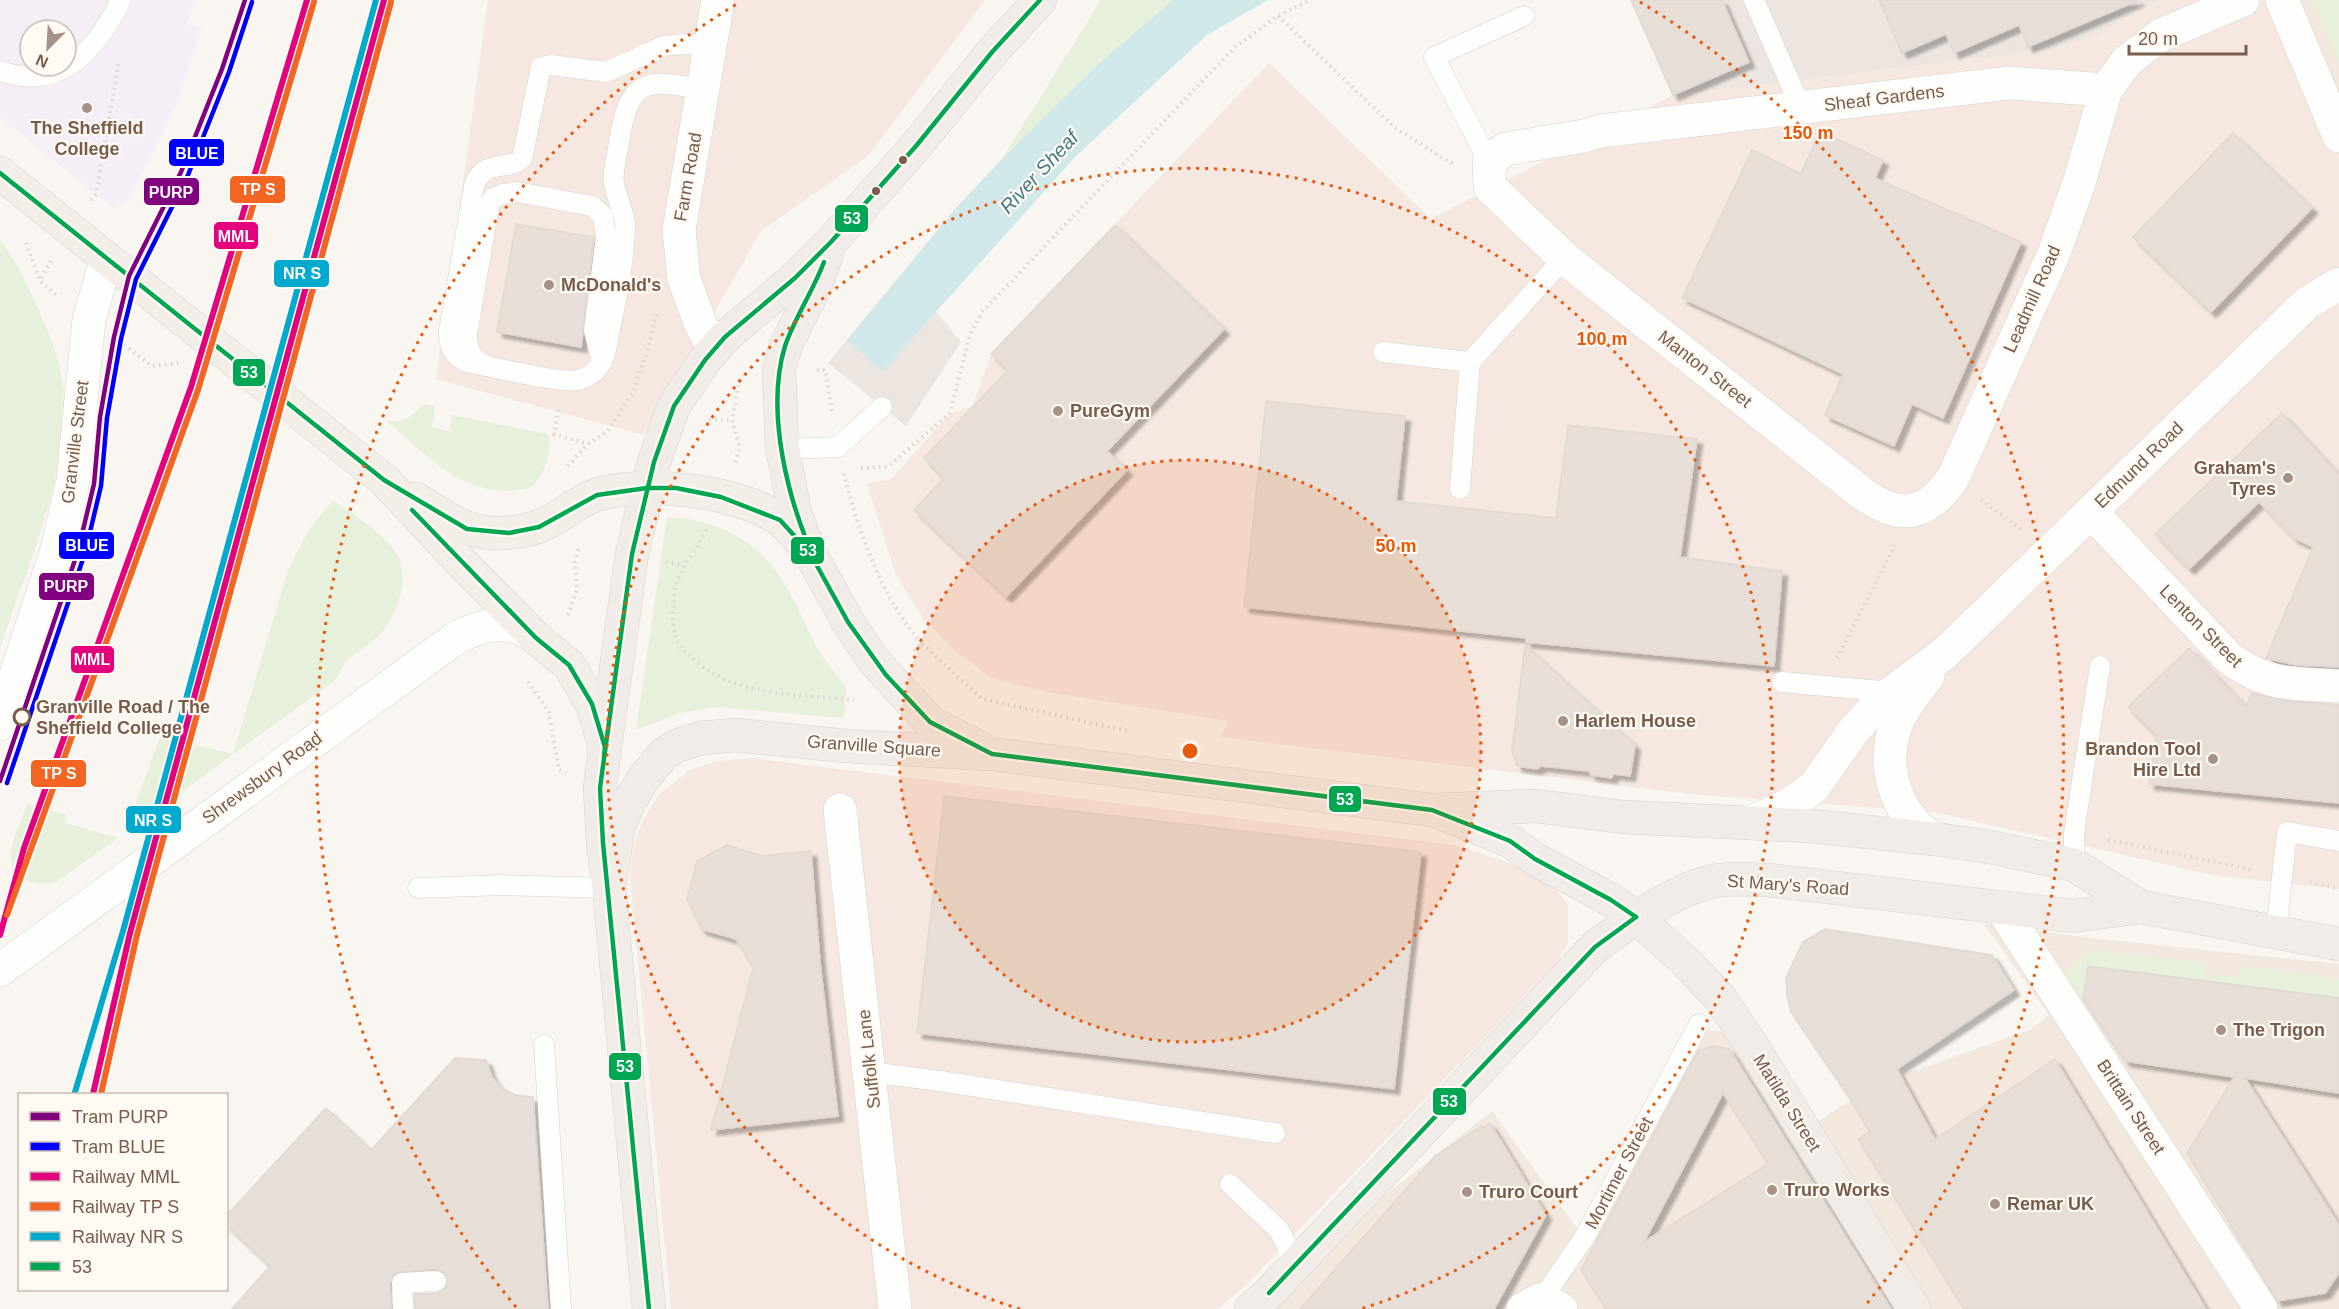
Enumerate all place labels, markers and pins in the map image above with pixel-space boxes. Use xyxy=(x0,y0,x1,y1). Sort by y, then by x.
marker: The Sheffield College xyxy=(80,101,94,115)
place label: The Sheffield College xyxy=(30,118,144,159)
unlabelled marker xyxy=(897,154,909,166)
unlabelled marker xyxy=(870,185,882,197)
place label: McDonald's xyxy=(561,275,661,295)
marker: McDonald's xyxy=(542,278,556,292)
place label: PureGym xyxy=(1070,401,1150,421)
marker: PureGym xyxy=(1051,404,1065,418)
place label: Graham's Tyres xyxy=(2194,458,2276,499)
marker: Graham's Tyres xyxy=(2281,471,2295,485)
place label: Granville Road / The Sheffield College xyxy=(36,697,210,738)
marker: Granville Road / The Sheffield College xyxy=(13,708,31,726)
place label: Harlem House xyxy=(1575,711,1696,731)
marker: Harlem House xyxy=(1556,714,1570,728)
place label: Brandon Tool Hire Ltd xyxy=(2085,739,2201,780)
centre of rings xyxy=(1180,741,1200,761)
marker: Brandon Tool Hire Ltd xyxy=(2206,752,2220,766)
place label: The Trigon xyxy=(2233,1020,2325,1040)
marker: The Trigon xyxy=(2214,1023,2228,1037)
place label: Truro Works xyxy=(1784,1180,1890,1200)
place label: Truro Court xyxy=(1479,1182,1578,1202)
marker: Truro Works xyxy=(1765,1183,1779,1197)
marker: Truro Court xyxy=(1460,1185,1474,1199)
place label: Remar UK xyxy=(2007,1194,2094,1214)
marker: Remar UK xyxy=(1988,1197,2002,1211)

